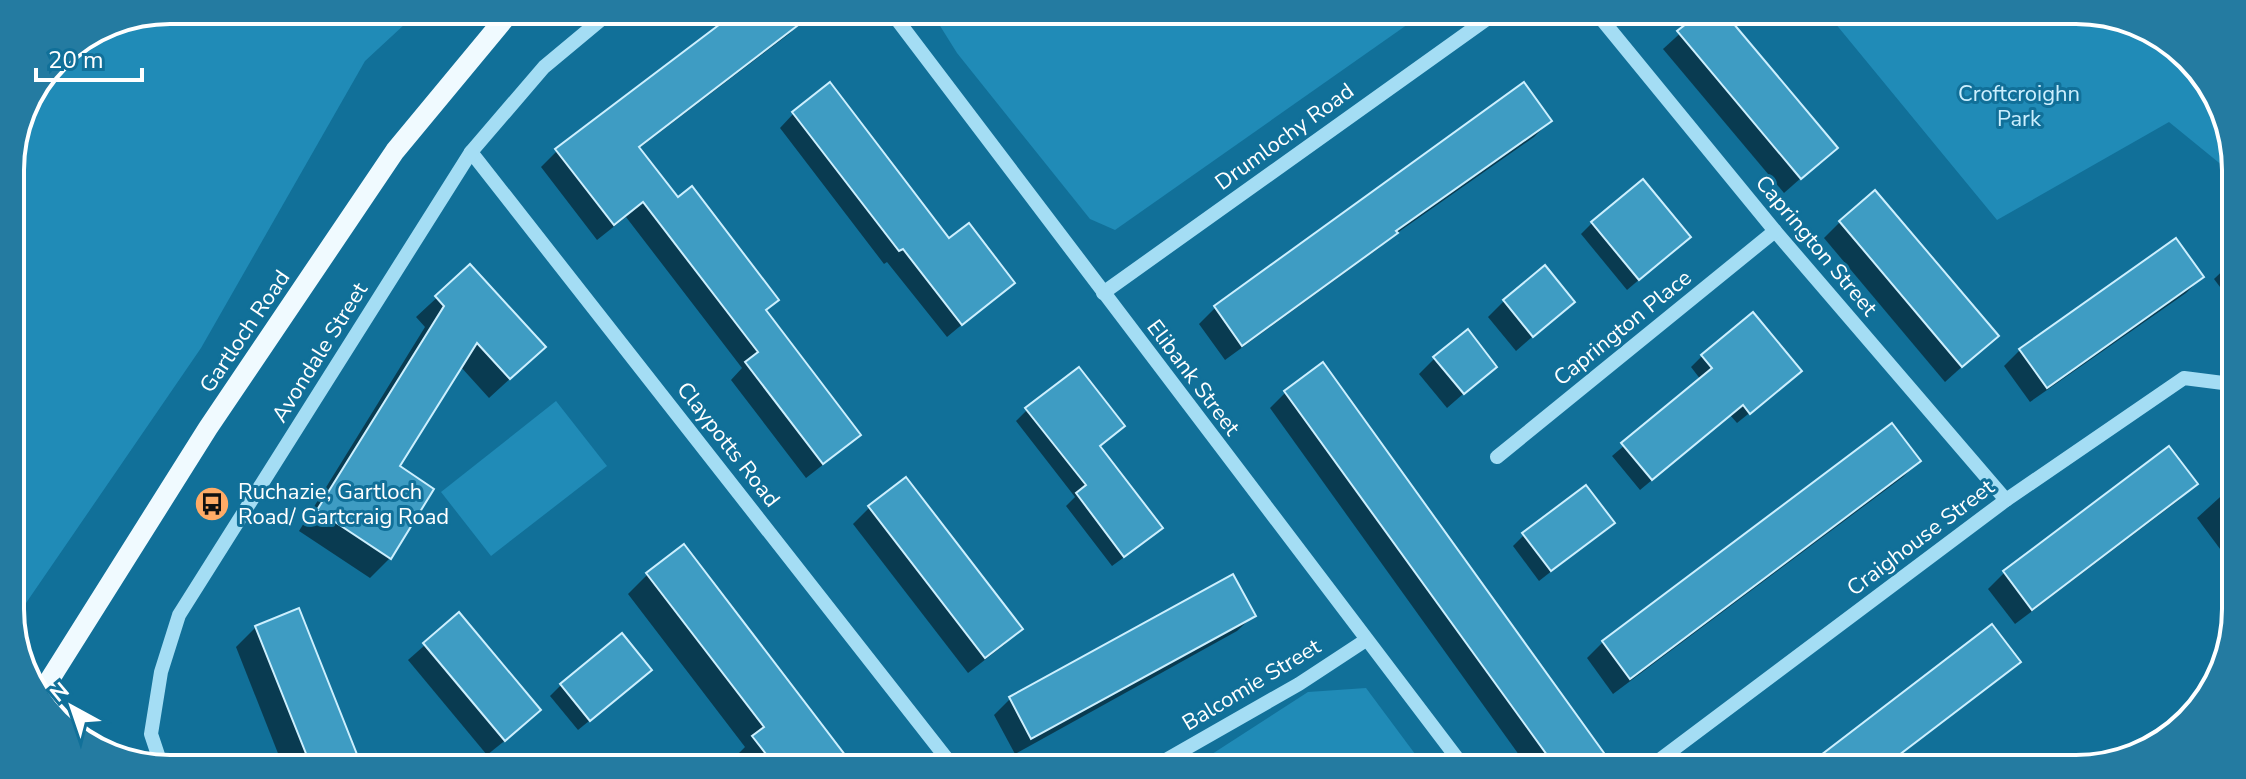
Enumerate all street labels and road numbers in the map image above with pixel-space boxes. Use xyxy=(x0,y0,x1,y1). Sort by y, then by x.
street label: Drumlochy Road xyxy=(1209,76,1360,197)
street label: Caprington Street xyxy=(1748,169,1884,323)
street label: Caprington Place xyxy=(1548,263,1698,393)
street label: Gartloch Road xyxy=(193,264,297,399)
street label: Avondale Street xyxy=(265,277,375,428)
street label: Elibank Street xyxy=(1140,313,1247,442)
street label: Claypotts Road xyxy=(670,376,787,514)
street label: Craighouse Street xyxy=(1841,472,2001,603)
street label: Balcomie Street xyxy=(1177,632,1327,738)

